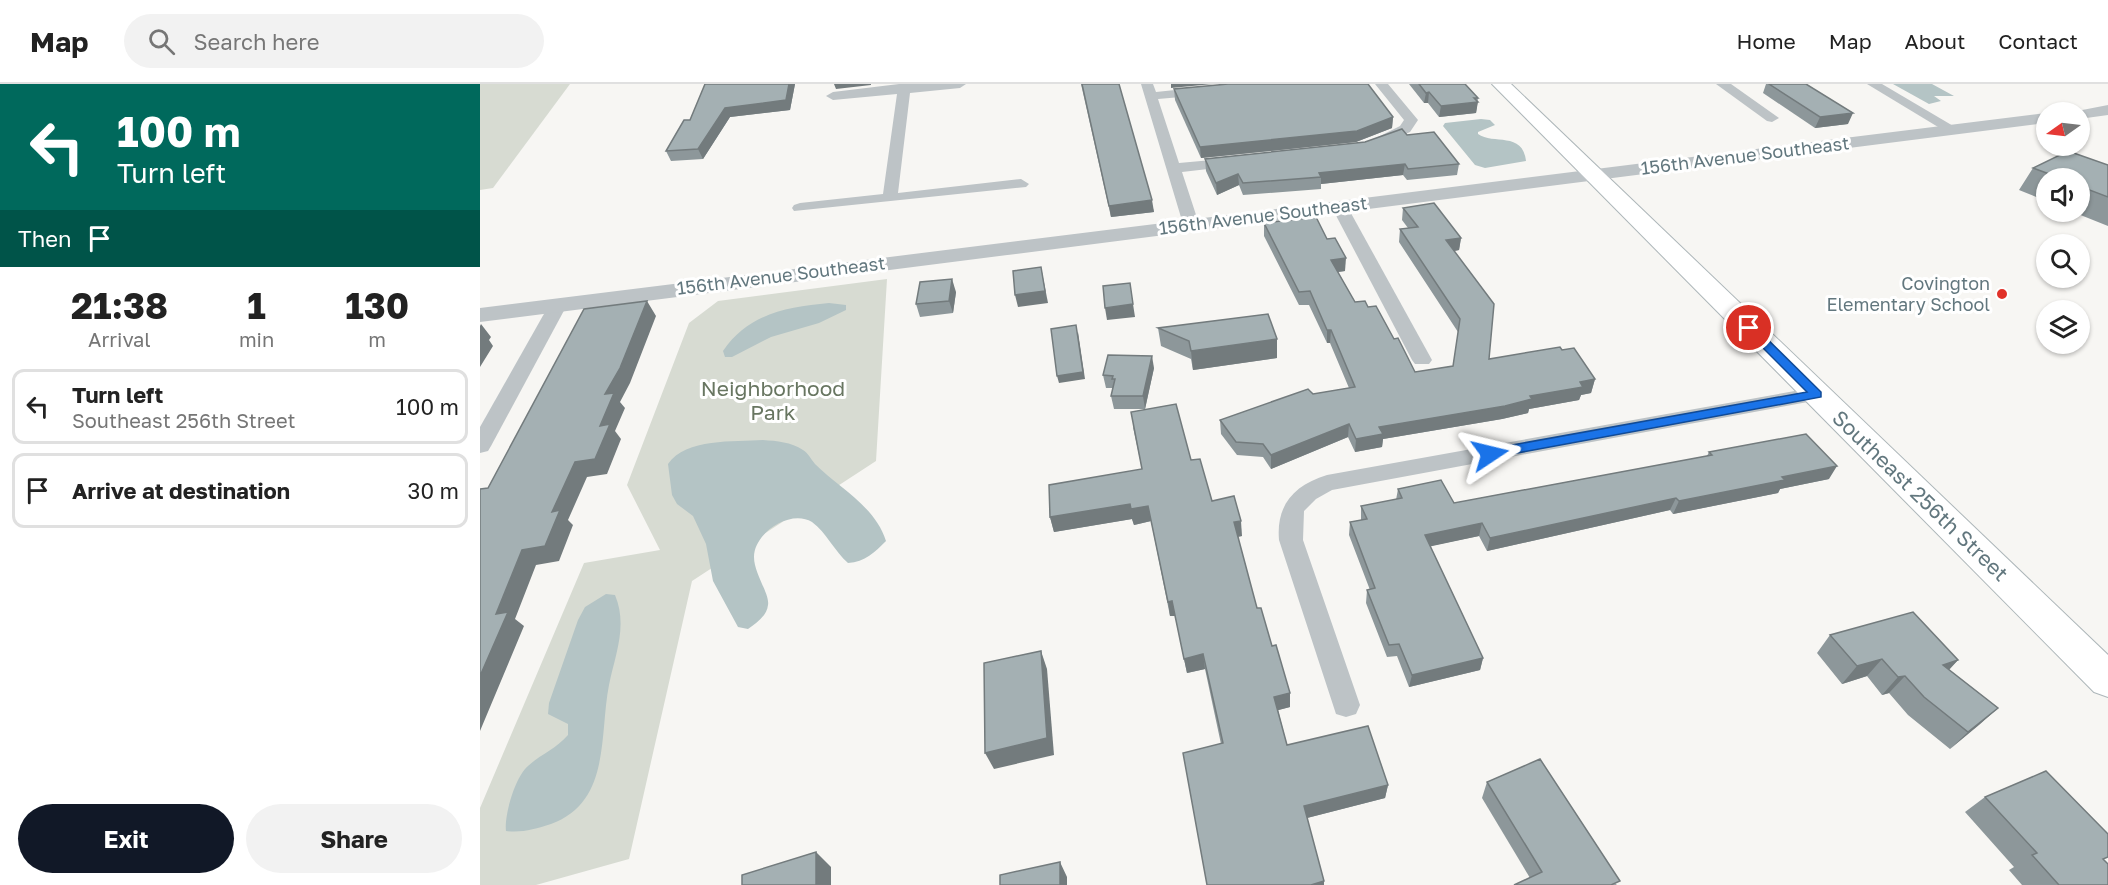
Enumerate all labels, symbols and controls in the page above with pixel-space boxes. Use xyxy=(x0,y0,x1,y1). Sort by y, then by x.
search box xyxy=(124,14,544,68)
text: Map xyxy=(30,25,88,58)
icon: search xyxy=(145,25,178,58)
text: Search here xyxy=(193,28,319,55)
text: Home xyxy=(1736,28,1796,54)
text: Map xyxy=(1829,28,1872,54)
text: About xyxy=(1905,28,1965,54)
text: Contact xyxy=(1998,28,2078,54)
north arrow xyxy=(2036,102,2090,156)
map controls xyxy=(2036,102,2090,354)
text: 100 m xyxy=(117,106,240,156)
icon: left xyxy=(18,108,96,186)
street label: 156th Avenue Southeast xyxy=(1639,131,1850,179)
text: Turn left xyxy=(117,157,226,189)
button: sound xyxy=(2036,168,2090,222)
street label: 156th Avenue Southeast xyxy=(1157,191,1368,239)
icon: arrive xyxy=(83,222,116,255)
text: Then xyxy=(18,225,71,252)
button: search xyxy=(2036,234,2090,288)
street label: 156th Avenue Southeast xyxy=(675,251,886,299)
place label: Covington Elementary School xyxy=(1826,272,1990,315)
text: 21:38 xyxy=(71,284,168,327)
text: 1 xyxy=(247,284,266,327)
text: 130 xyxy=(345,284,409,327)
marker: Covington Elementary School xyxy=(1995,287,2009,301)
button: layers xyxy=(2036,300,2090,354)
pin xyxy=(1723,302,1774,353)
icon: arrive xyxy=(1732,311,1765,344)
text: Arrival xyxy=(88,327,151,351)
text: min xyxy=(239,327,274,351)
text: m xyxy=(368,327,386,351)
park label: Neighborhood Park xyxy=(701,375,845,425)
text: Turn left xyxy=(72,381,163,408)
icon: left xyxy=(21,390,54,423)
text: 100 m xyxy=(396,393,459,420)
street label: Southeast 256th Street xyxy=(1827,404,2014,586)
text: Southeast 256th Street xyxy=(72,408,296,432)
position arrow xyxy=(1458,422,1522,486)
icon: arrive xyxy=(21,474,54,507)
text: Arrive at destination xyxy=(72,477,290,504)
text: 30 m xyxy=(408,477,459,504)
button: Exit xyxy=(18,804,234,873)
button: Share xyxy=(246,804,462,873)

